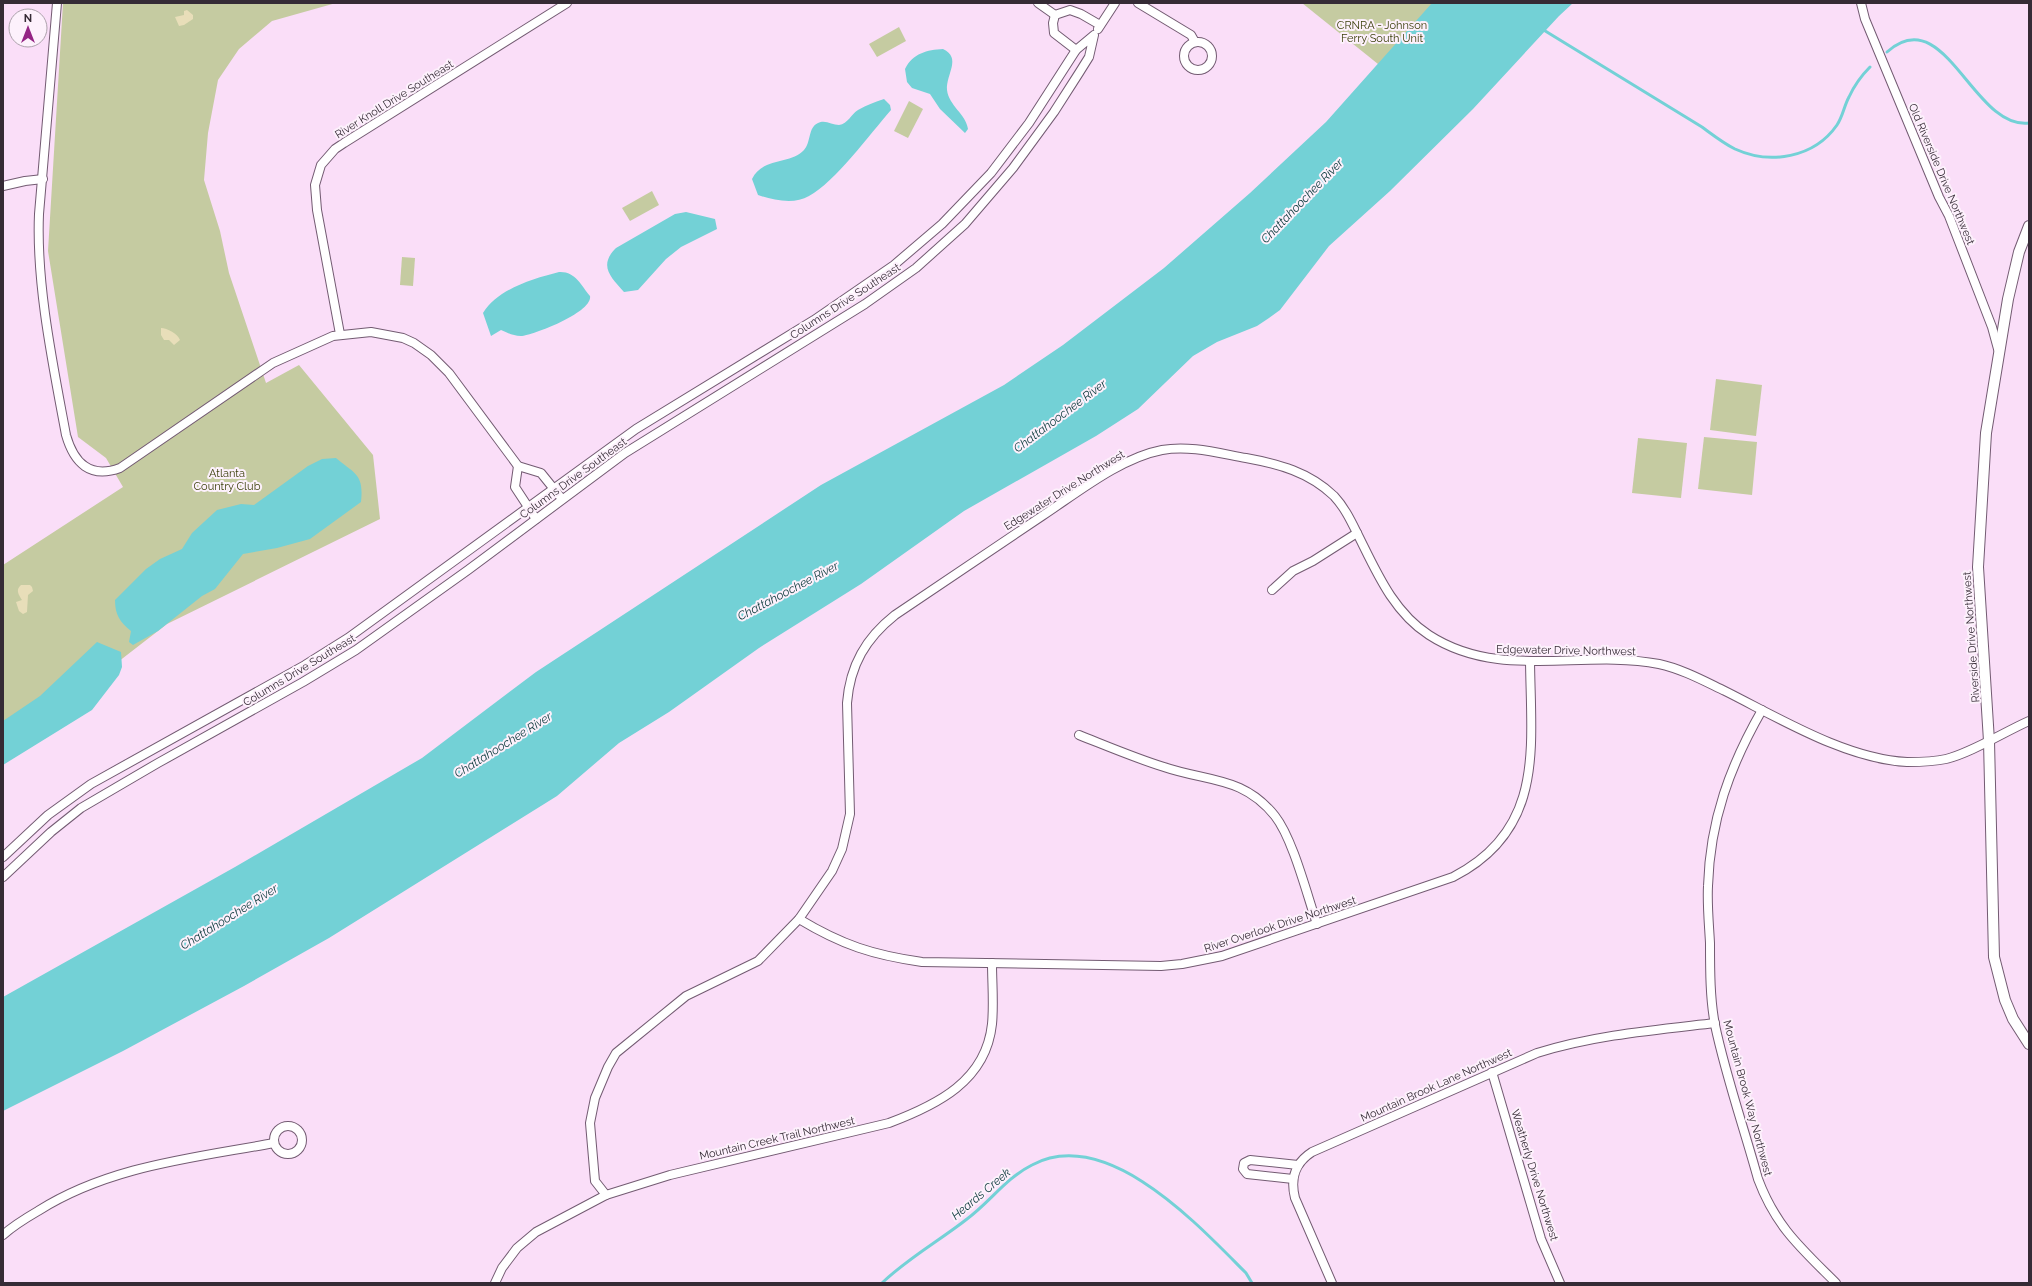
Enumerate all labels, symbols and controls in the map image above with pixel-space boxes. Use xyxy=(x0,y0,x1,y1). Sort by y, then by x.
north arrow xyxy=(8,8,48,48)
text: N xyxy=(24,12,32,25)
park label: CRNRA - Johnson Ferry South Unit xyxy=(1337,19,1427,45)
street label: River Knoll Drive Southeast xyxy=(333,57,456,141)
street label: Old Riverside Drive Northwest xyxy=(1906,102,1977,247)
water label: Chattahoochee River xyxy=(1258,155,1347,246)
street label: Columns Drive Southeast xyxy=(788,261,903,342)
water label: Chattahoochee River xyxy=(1011,376,1110,455)
street label: Columns Drive Southeast xyxy=(517,435,629,521)
street label: Edgewater Drive Northwest xyxy=(1002,448,1127,533)
park label: Atlanta Country Club xyxy=(194,467,261,493)
water label: Chattahoochee River xyxy=(735,558,842,624)
street label: Riverside Drive Northwest xyxy=(1960,571,1983,703)
street label: Columns Drive Southeast xyxy=(241,632,358,709)
street label: Edgewater Drive Northwest xyxy=(1496,643,1636,658)
water label: Chattahoochee River xyxy=(452,709,555,781)
water label: Chattahoochee River xyxy=(178,881,281,953)
street label: River Overlook Drive Northwest xyxy=(1203,894,1358,955)
street label: Mountain Brook Way Northwest xyxy=(1720,1019,1775,1178)
street label: Mountain Brook Lane Northwest xyxy=(1359,1046,1514,1125)
street label: Weatherly Drive Northwest xyxy=(1508,1108,1561,1243)
street label: Mountain Creek Trail Northwest xyxy=(698,1114,856,1163)
water label: Heards Creek xyxy=(949,1165,1014,1223)

